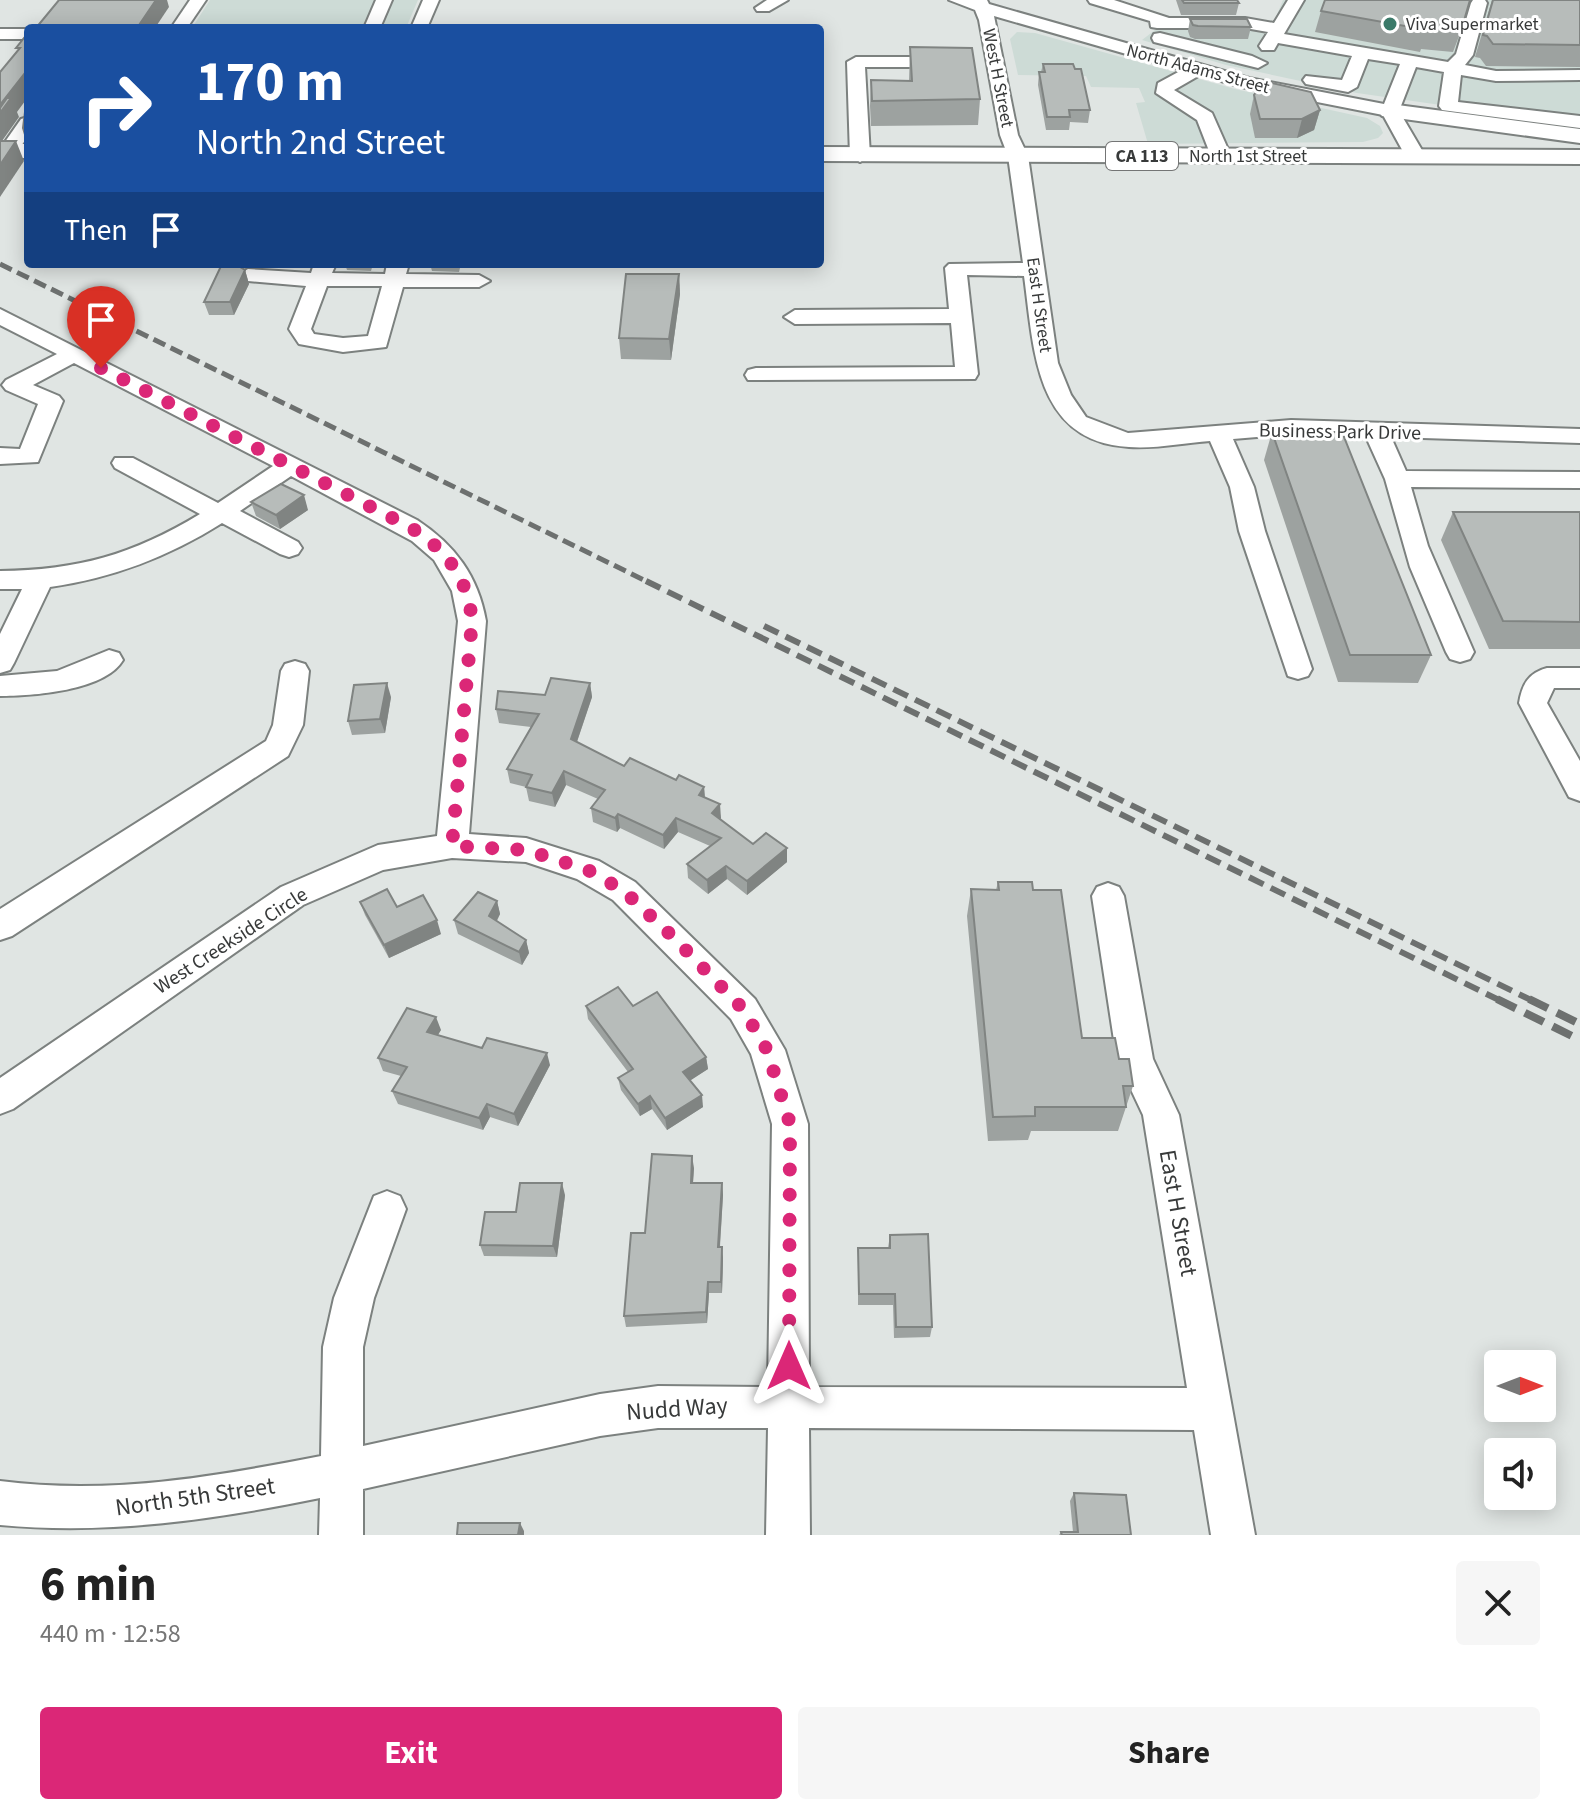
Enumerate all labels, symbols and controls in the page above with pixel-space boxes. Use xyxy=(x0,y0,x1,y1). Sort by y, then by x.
place label: Viva Supermarket xyxy=(1406,12,1539,37)
marker: Viva Supermarket xyxy=(1381,15,1399,33)
street label: West H Street xyxy=(976,26,1020,130)
street label: North Adams Street xyxy=(1124,38,1272,100)
text: 170 m xyxy=(196,43,344,122)
icon: right xyxy=(64,56,168,160)
text: North 2nd Street xyxy=(196,117,445,168)
road number: CA 113 xyxy=(1106,142,1178,170)
street label: North 1st Street xyxy=(1189,144,1307,169)
icon: arrive xyxy=(144,208,188,252)
text: Then xyxy=(64,209,128,252)
street label: East H Street xyxy=(1020,256,1058,354)
pin xyxy=(67,286,135,368)
icon: arrive xyxy=(79,298,123,342)
street label: Business Park Drive xyxy=(1259,417,1421,447)
street label: West Creekside Circle xyxy=(149,881,313,1001)
street label: East H Street xyxy=(1150,1147,1206,1279)
position arrow xyxy=(747,1324,831,1408)
north arrow xyxy=(1484,1350,1556,1422)
map controls xyxy=(1484,1350,1556,1510)
street label: Nudd Way xyxy=(625,1388,729,1430)
button: sound xyxy=(1484,1438,1556,1510)
street label: North 5th Street xyxy=(113,1468,277,1526)
text: 6 min xyxy=(40,1551,157,1619)
button: close xyxy=(1456,1561,1540,1645)
text: 440 m · 12:58 xyxy=(40,1615,181,1652)
button: Exit xyxy=(40,1707,782,1799)
button: Share xyxy=(798,1707,1540,1799)

